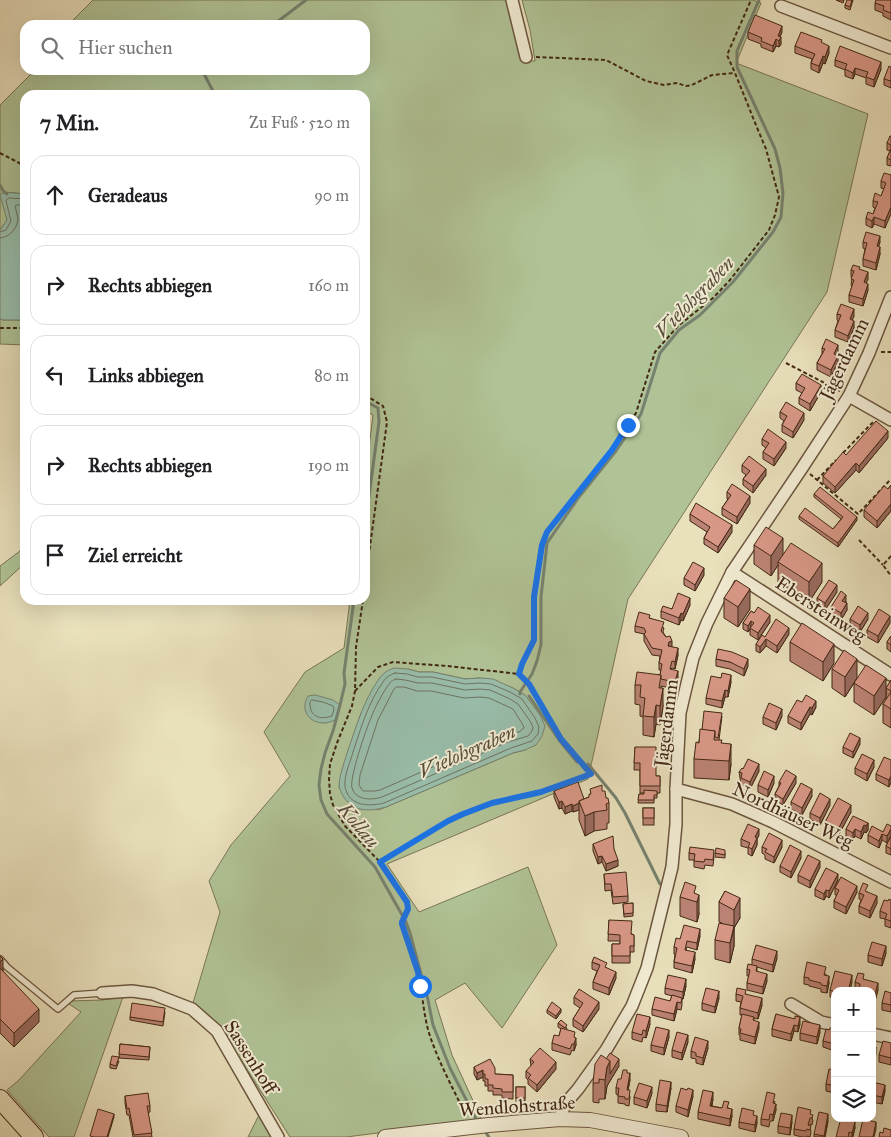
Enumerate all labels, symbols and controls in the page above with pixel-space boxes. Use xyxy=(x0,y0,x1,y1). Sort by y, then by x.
search box xyxy=(20,20,370,75)
icon: search xyxy=(38,34,66,62)
text: Hier suchen xyxy=(78,36,172,59)
text: 7 Min. xyxy=(40,110,99,136)
text: Zu Fuß · 520 m xyxy=(249,113,350,132)
icon: ahead xyxy=(41,181,69,209)
text: Geradeaus xyxy=(88,184,167,207)
text: 90 m xyxy=(314,186,349,205)
water label: Vielohgraben xyxy=(649,251,739,343)
icon: right xyxy=(41,271,69,299)
text: Rechts abbiegen xyxy=(88,274,212,297)
text: 160 m xyxy=(308,276,349,295)
street label: Jägerdamm xyxy=(813,314,875,406)
icon: left xyxy=(41,361,69,389)
text: Links abbiegen xyxy=(88,364,204,387)
text: 80 m xyxy=(314,366,349,385)
route end xyxy=(617,414,640,437)
icon: right xyxy=(41,451,69,479)
text: Rechts abbiegen xyxy=(88,454,212,477)
text: 190 m xyxy=(308,456,349,475)
icon: arrive xyxy=(41,541,69,569)
text: Ziel erreicht xyxy=(88,544,182,567)
street label: Ebersteinweg xyxy=(771,571,871,648)
street label: Jägerdamm xyxy=(649,678,684,770)
water label: Vielohgraben xyxy=(415,719,520,783)
street label: Nordhäuser Weg xyxy=(728,777,857,854)
water label: Kollau xyxy=(332,796,385,853)
route start xyxy=(409,975,432,998)
map controls xyxy=(831,987,876,1122)
button: + xyxy=(831,987,876,1032)
street label: Sassenhoff xyxy=(219,1016,285,1101)
button: − xyxy=(831,1032,876,1077)
button: layers xyxy=(831,1077,876,1122)
street label: Wendlohstraße xyxy=(458,1090,576,1122)

